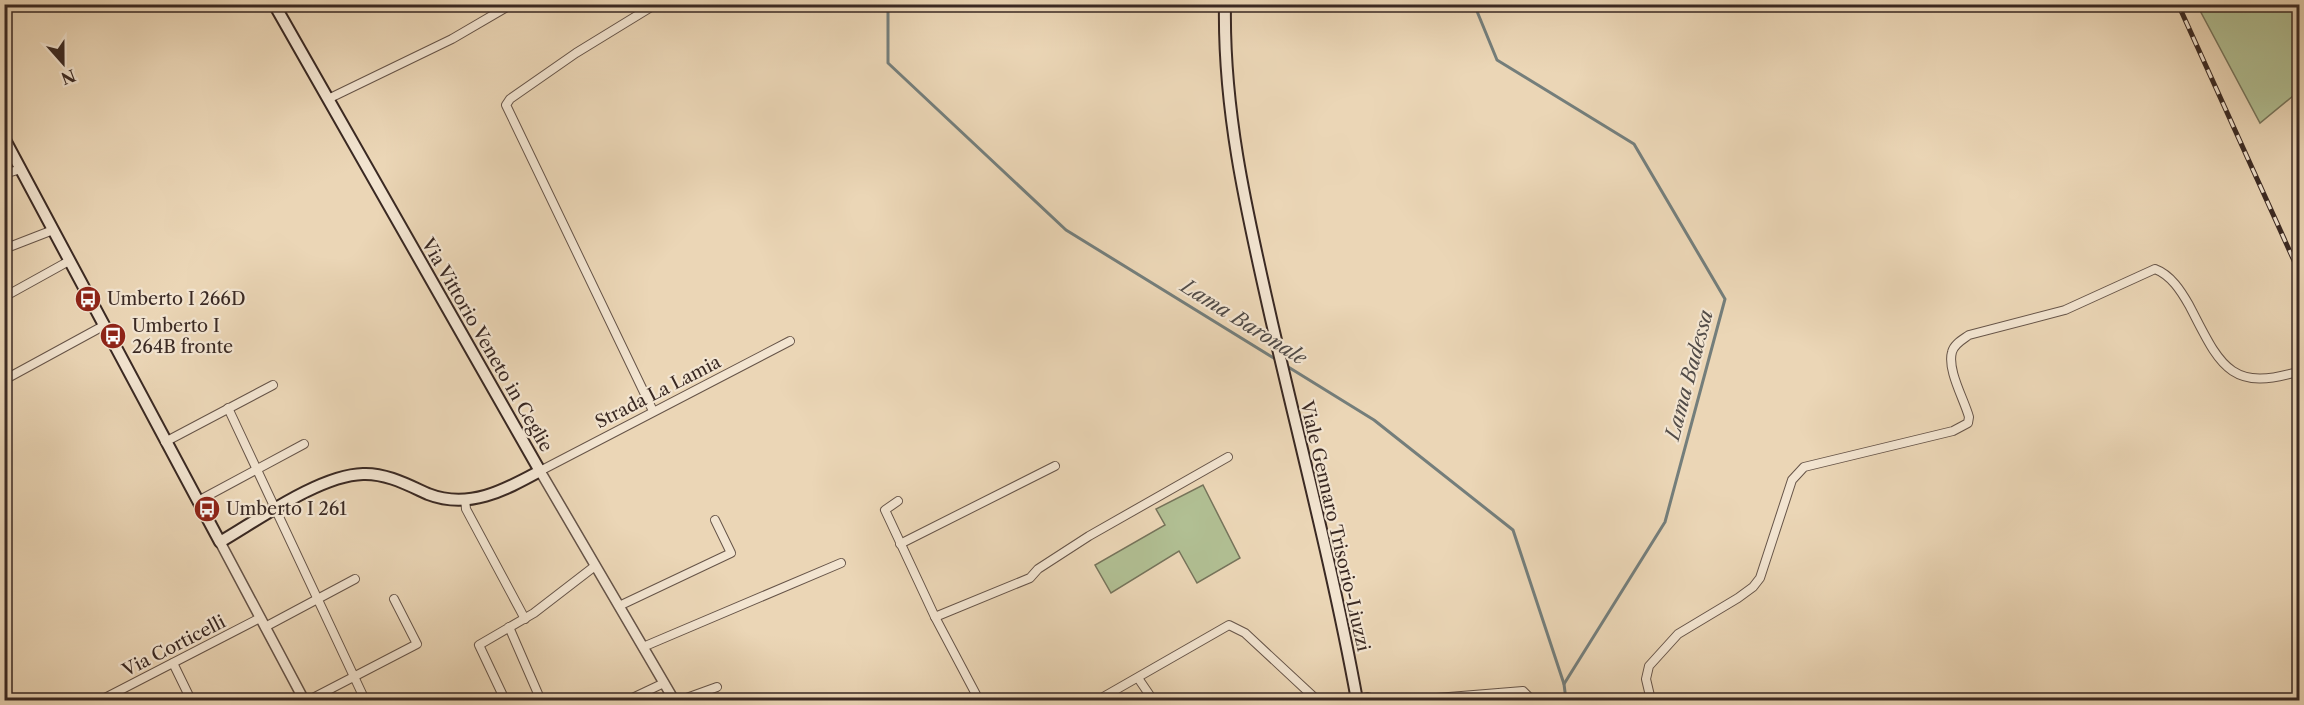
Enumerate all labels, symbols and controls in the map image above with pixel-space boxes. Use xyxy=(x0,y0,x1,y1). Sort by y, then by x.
north arrow xyxy=(33,33,93,93)
text: N xyxy=(58,65,78,89)
street label: Via Vittorio Veneto in Ceglie xyxy=(416,233,557,456)
water label: Lama Baronale xyxy=(1175,273,1312,371)
bus stop icon: Umberto I 266D xyxy=(73,284,103,314)
place label: Umberto I 266D xyxy=(107,288,246,310)
water label: Lama Badessa xyxy=(1660,307,1718,445)
place label: Umberto I 264B fronte xyxy=(132,315,233,358)
bus stop icon: Umberto I 264B fronte xyxy=(98,321,128,351)
street label: Strada La Lamia xyxy=(591,351,725,433)
street label: Viale Gennaro Trisorio-Liuzzi xyxy=(1295,398,1375,654)
bus stop icon: Umberto I 261 xyxy=(192,494,222,524)
place label: Umberto I 261 xyxy=(226,498,347,520)
street label: Via Corticelli xyxy=(118,610,230,682)

